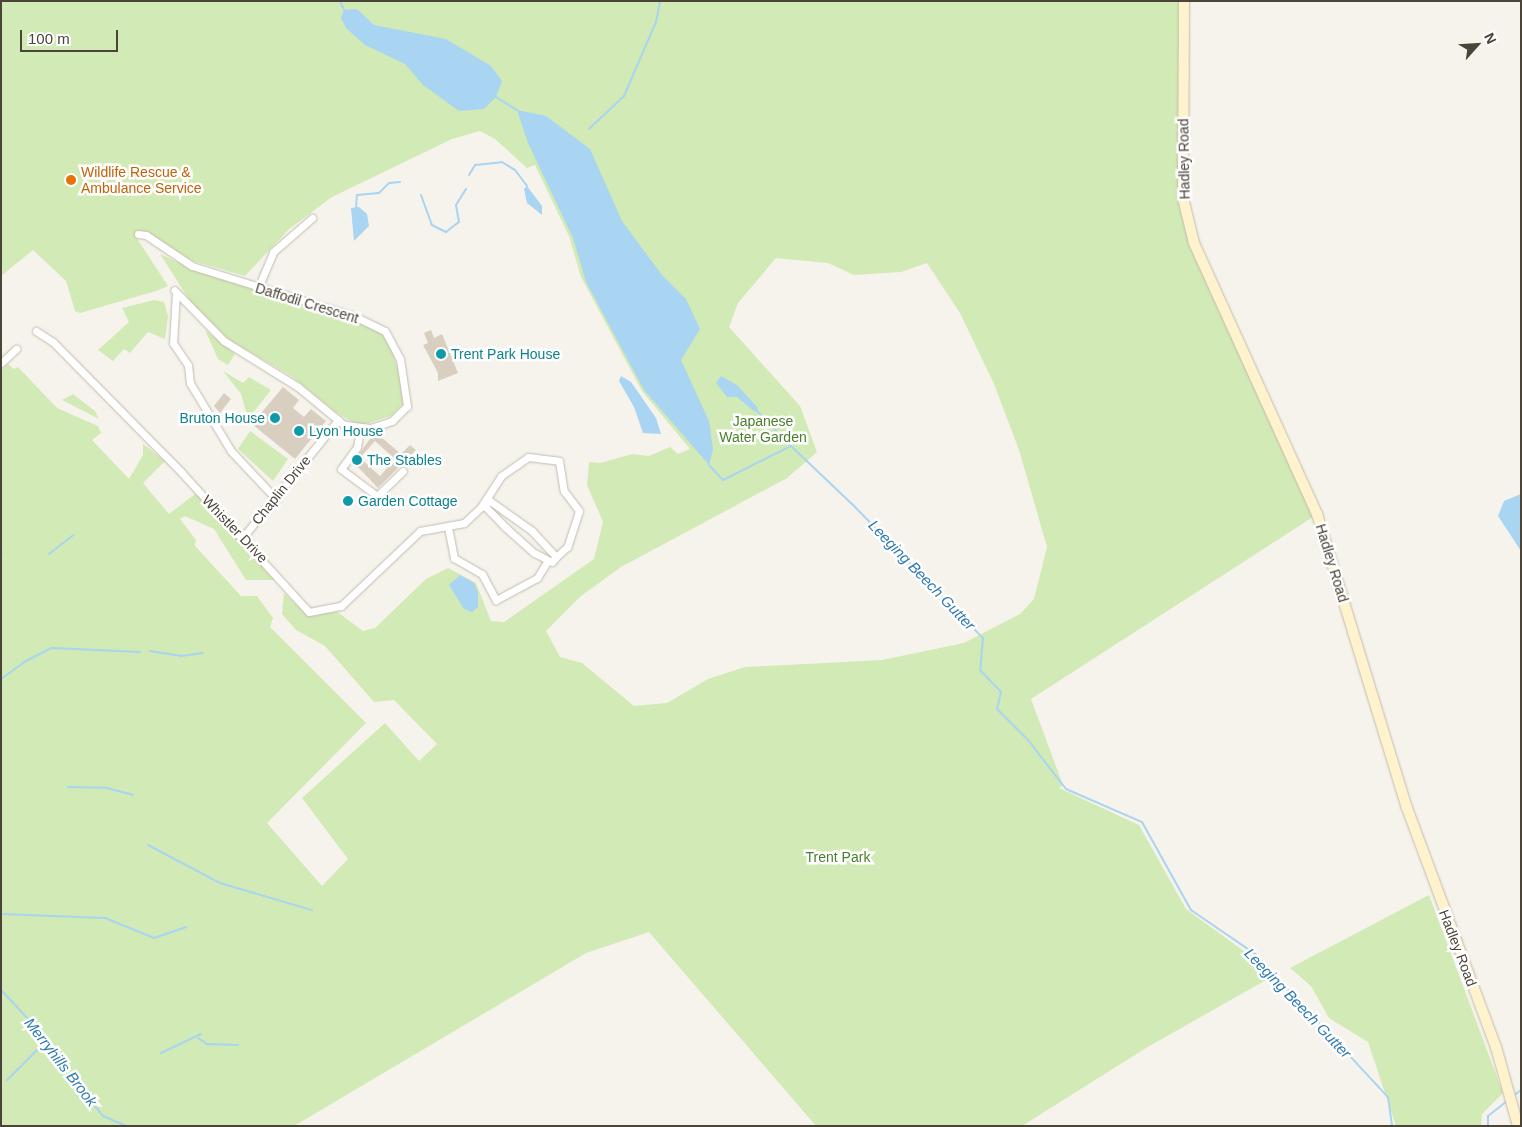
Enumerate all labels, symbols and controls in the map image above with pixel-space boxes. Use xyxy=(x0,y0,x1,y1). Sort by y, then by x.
scale bar xyxy=(22,20,120,52)
north arrow xyxy=(1452,20,1502,70)
text: 100 m xyxy=(28,30,70,47)
text: N xyxy=(1481,30,1500,46)
street label: Hadley Road xyxy=(1175,118,1193,200)
place label: Wildlife Rescue & Ambulance Service xyxy=(81,164,202,196)
marker: Wildlife Rescue & Ambulance Service xyxy=(65,174,77,186)
street label: Daffodil Crescent xyxy=(253,279,361,327)
place label: Trent Park House xyxy=(451,346,560,362)
marker: Trent Park House xyxy=(435,348,447,360)
place label: Bruton House xyxy=(179,410,265,426)
marker: Bruton House xyxy=(269,412,281,424)
park label: Japanese Water Garden xyxy=(719,413,807,446)
place label: Lyon House xyxy=(309,423,383,439)
marker: Lyon House xyxy=(293,425,305,437)
street label: Chaplin Drive xyxy=(248,452,314,528)
place label: The Stables xyxy=(367,452,442,468)
marker: The Stables xyxy=(351,454,363,466)
street label: Whistler Drive xyxy=(199,492,271,566)
place label: Garden Cottage xyxy=(358,493,458,509)
marker: Garden Cottage xyxy=(342,495,354,507)
water label: Leeging Beech Gutter xyxy=(865,516,979,634)
street label: Hadley Road xyxy=(1312,522,1352,604)
park label: Trent Park xyxy=(806,849,870,865)
street label: Hadley Road xyxy=(1436,907,1480,989)
water label: Leeging Beech Gutter xyxy=(1241,944,1355,1062)
water label: Merryhills Brook xyxy=(21,1014,101,1110)

